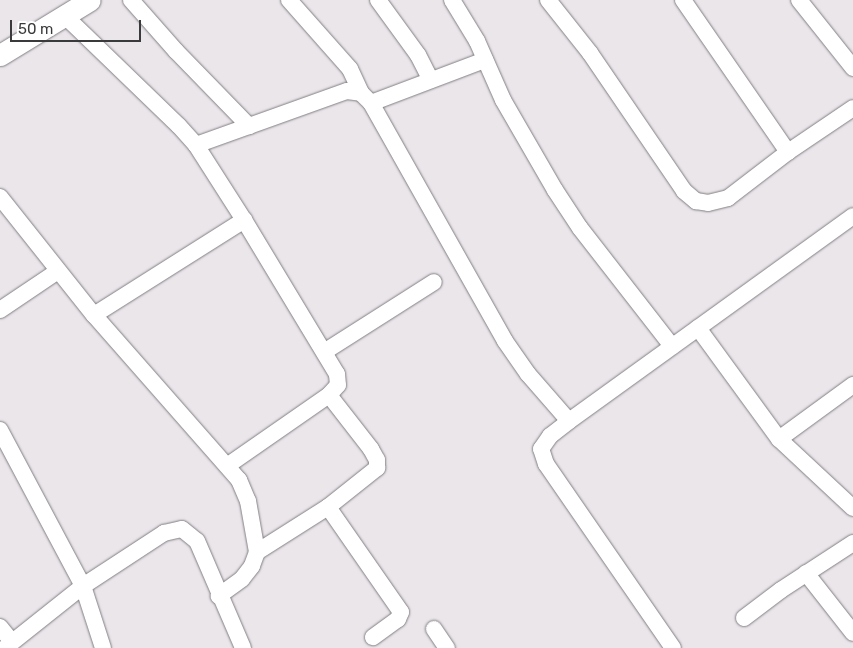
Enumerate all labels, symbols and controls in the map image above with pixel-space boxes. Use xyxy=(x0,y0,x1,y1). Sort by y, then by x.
scale bar xyxy=(12,10,144,42)
text: 50 m xyxy=(18,20,53,38)

